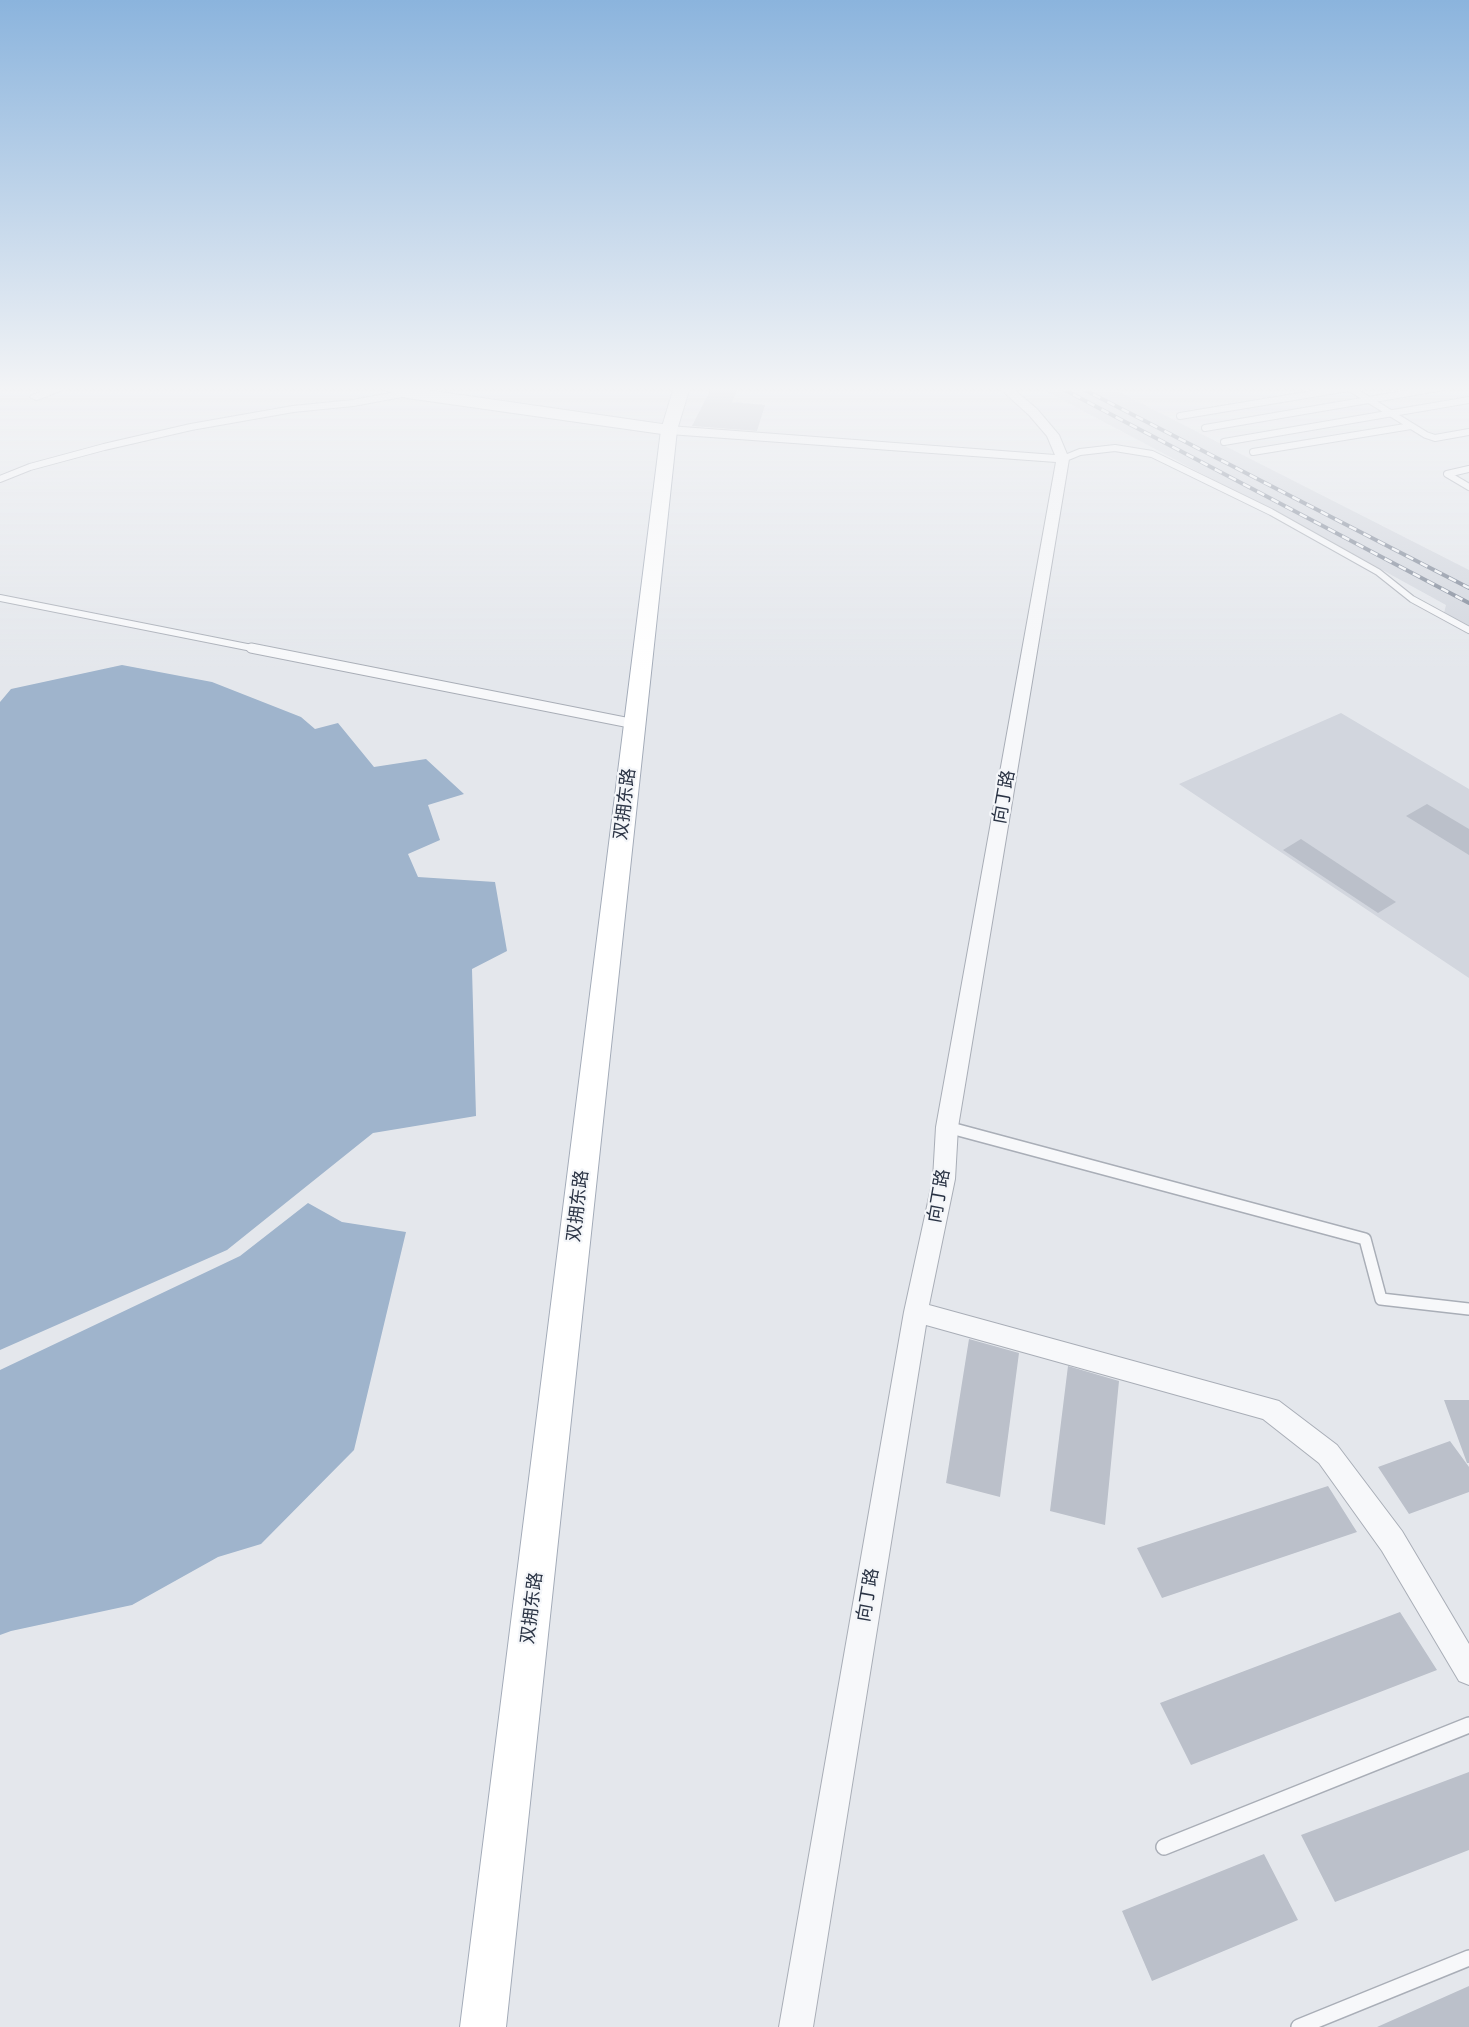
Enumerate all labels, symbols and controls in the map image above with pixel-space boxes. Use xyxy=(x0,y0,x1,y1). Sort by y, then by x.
street label: 双拥东路 xyxy=(610,767,640,841)
street label: 向丁路 xyxy=(989,769,1019,825)
street label: 向丁路 xyxy=(924,1168,954,1224)
street label: 双拥东路 xyxy=(563,1169,593,1243)
street label: 向丁路 xyxy=(853,1567,883,1623)
street label: 双拥东路 xyxy=(517,1571,547,1645)

